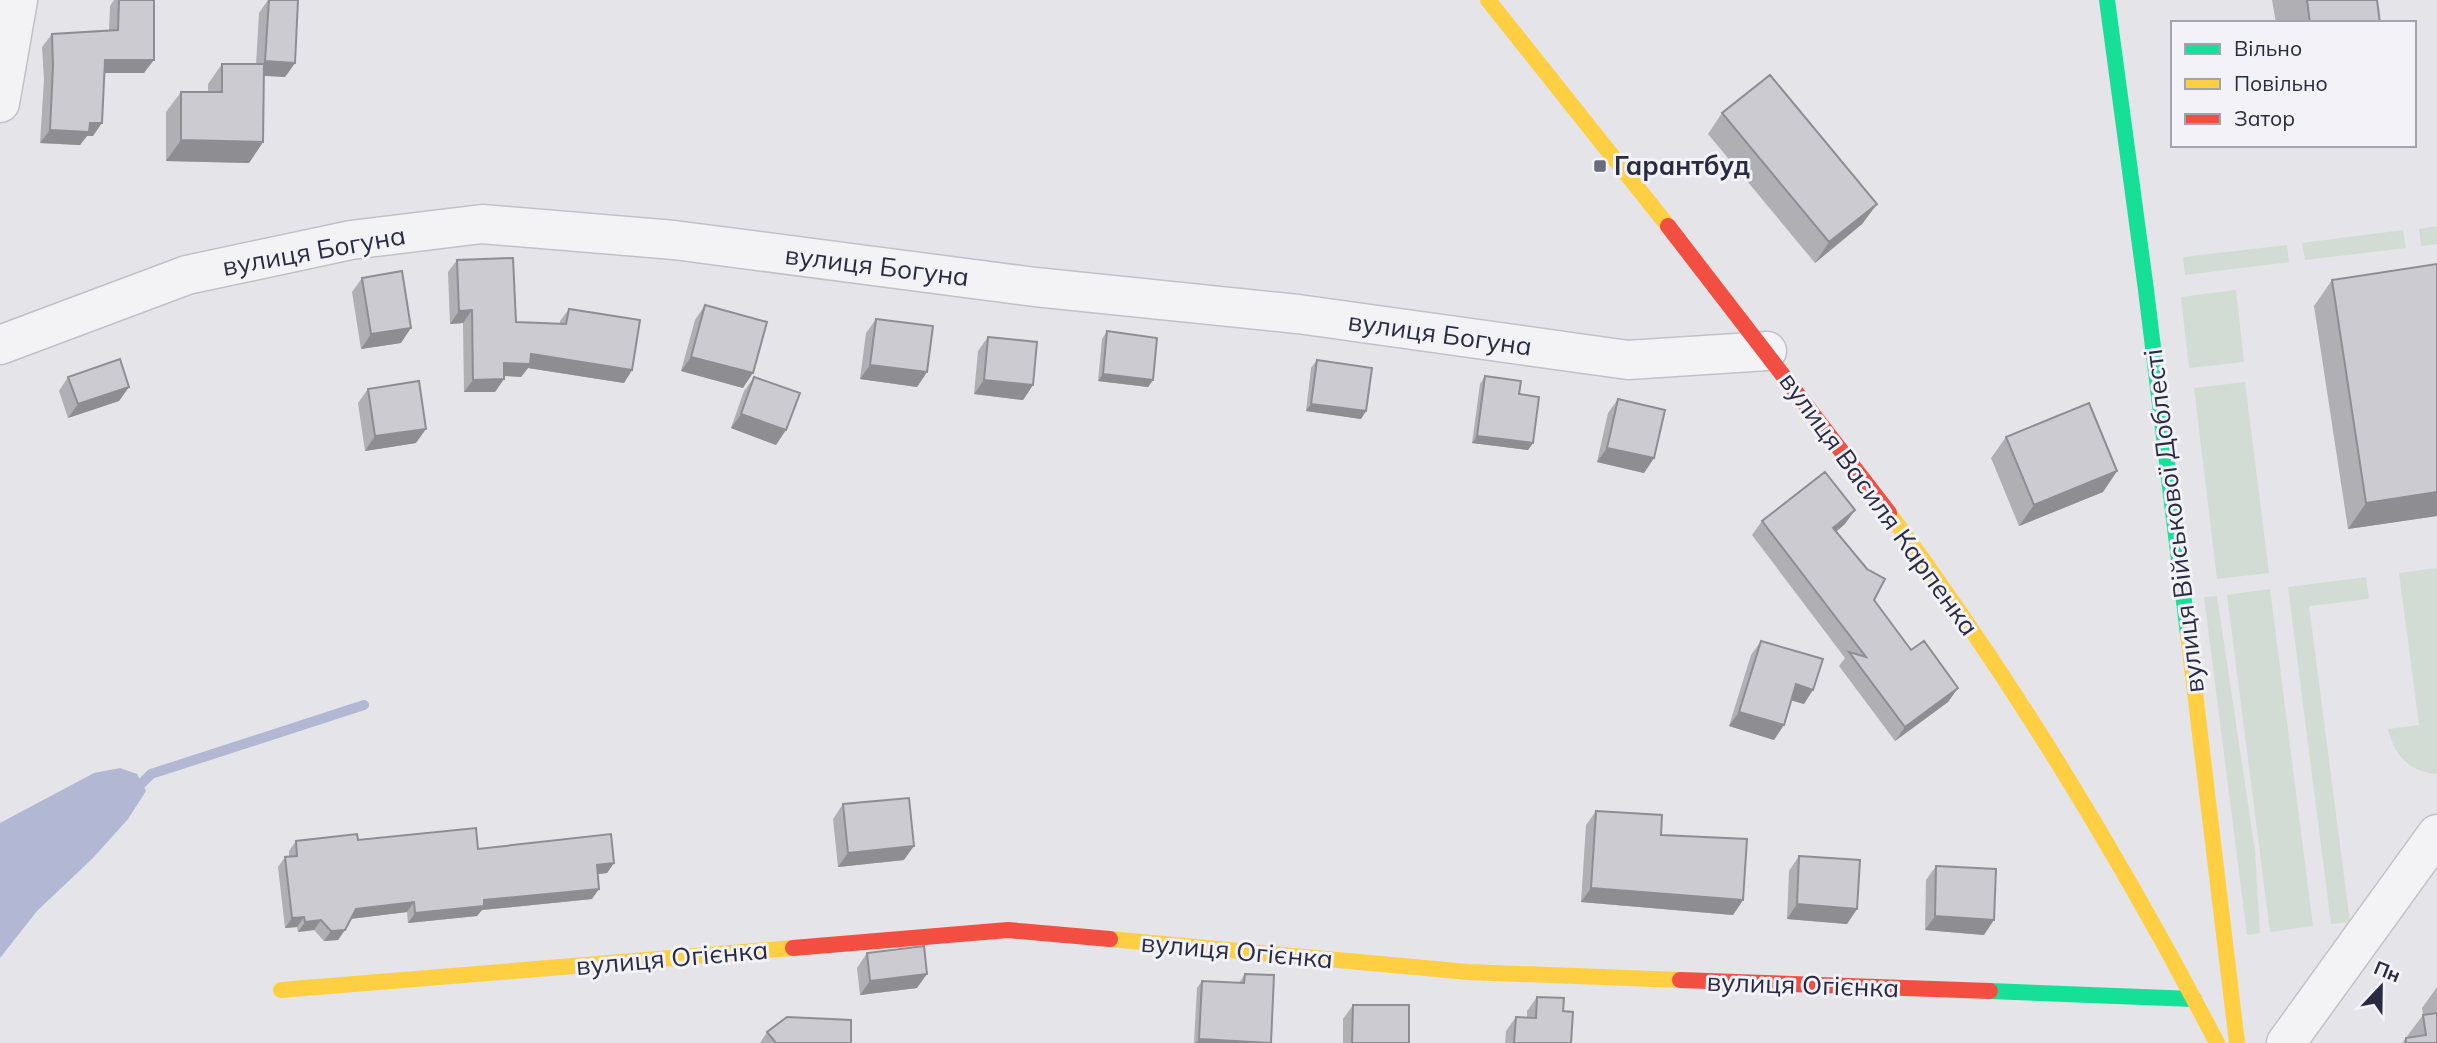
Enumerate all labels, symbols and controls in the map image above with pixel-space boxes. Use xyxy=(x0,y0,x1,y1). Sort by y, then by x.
legend xyxy=(2171,21,2416,147)
text: Вільно xyxy=(2234,35,2302,61)
text: Повільно xyxy=(2234,70,2328,96)
text: Затор xyxy=(2234,105,2295,131)
place label: Гарантбуд xyxy=(1614,149,1750,182)
marker: Гарантбуд xyxy=(1592,158,1608,174)
street label: вулиця Богуна xyxy=(220,218,408,283)
street label: вулиця Богуна xyxy=(783,238,971,293)
street label: вулиця Богуна xyxy=(1346,304,1534,363)
street label: вулиця Військової Доблесті xyxy=(2136,347,2211,695)
street label: вулиця Василя Карпенка xyxy=(1773,365,1986,642)
street label: вулиця Огієнка xyxy=(1140,926,1334,975)
street label: вулиця Огієнка xyxy=(575,933,769,982)
north arrow xyxy=(2346,952,2416,1022)
text: Пн xyxy=(2371,955,2404,987)
street label: вулиця Огієнка xyxy=(1706,965,1900,1004)

